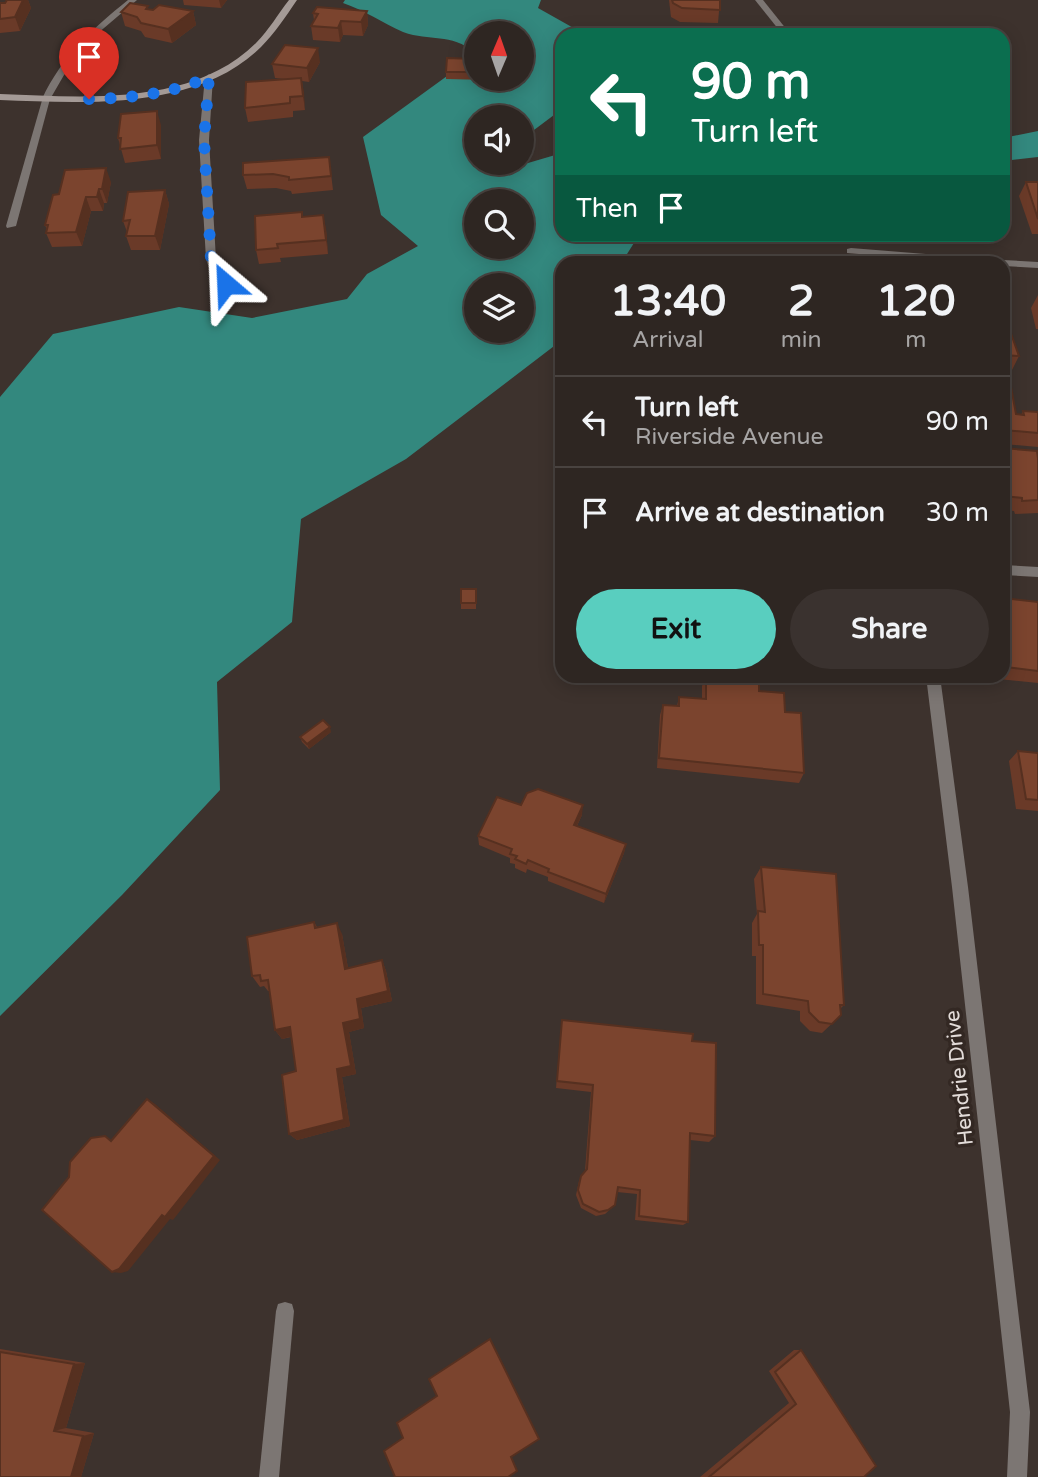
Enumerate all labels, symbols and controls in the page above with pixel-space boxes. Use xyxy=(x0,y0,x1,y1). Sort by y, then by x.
north arrow xyxy=(464,21,534,91)
map controls xyxy=(464,21,534,343)
pin xyxy=(59,27,119,99)
icon: arrive xyxy=(70,38,108,76)
text: 90 m xyxy=(691,53,810,112)
icon: left xyxy=(576,56,667,147)
button: sound xyxy=(464,105,534,175)
text: Turn left xyxy=(691,113,818,151)
button: search xyxy=(464,189,534,259)
icon: arrive xyxy=(652,189,690,227)
text: Then xyxy=(576,193,638,224)
position arrow xyxy=(189,247,263,321)
button: layers xyxy=(464,273,534,343)
text: 13:40 xyxy=(610,276,726,327)
text: 2 xyxy=(788,276,814,327)
text: 120 xyxy=(876,276,955,327)
text: Arrival xyxy=(632,326,703,354)
text: min xyxy=(781,326,822,354)
text: m xyxy=(905,326,926,354)
text: Turn left xyxy=(635,392,738,423)
icon: left xyxy=(576,403,614,441)
text: 90 m xyxy=(926,406,989,437)
text: Riverside Avenue xyxy=(635,423,824,451)
icon: arrive xyxy=(576,494,614,532)
text: Arrive at destination xyxy=(635,497,885,528)
text: 30 m xyxy=(926,497,989,528)
button: Exit xyxy=(576,589,776,669)
button: Share xyxy=(790,589,989,669)
street label: Hendrie Drive xyxy=(940,1009,979,1147)

